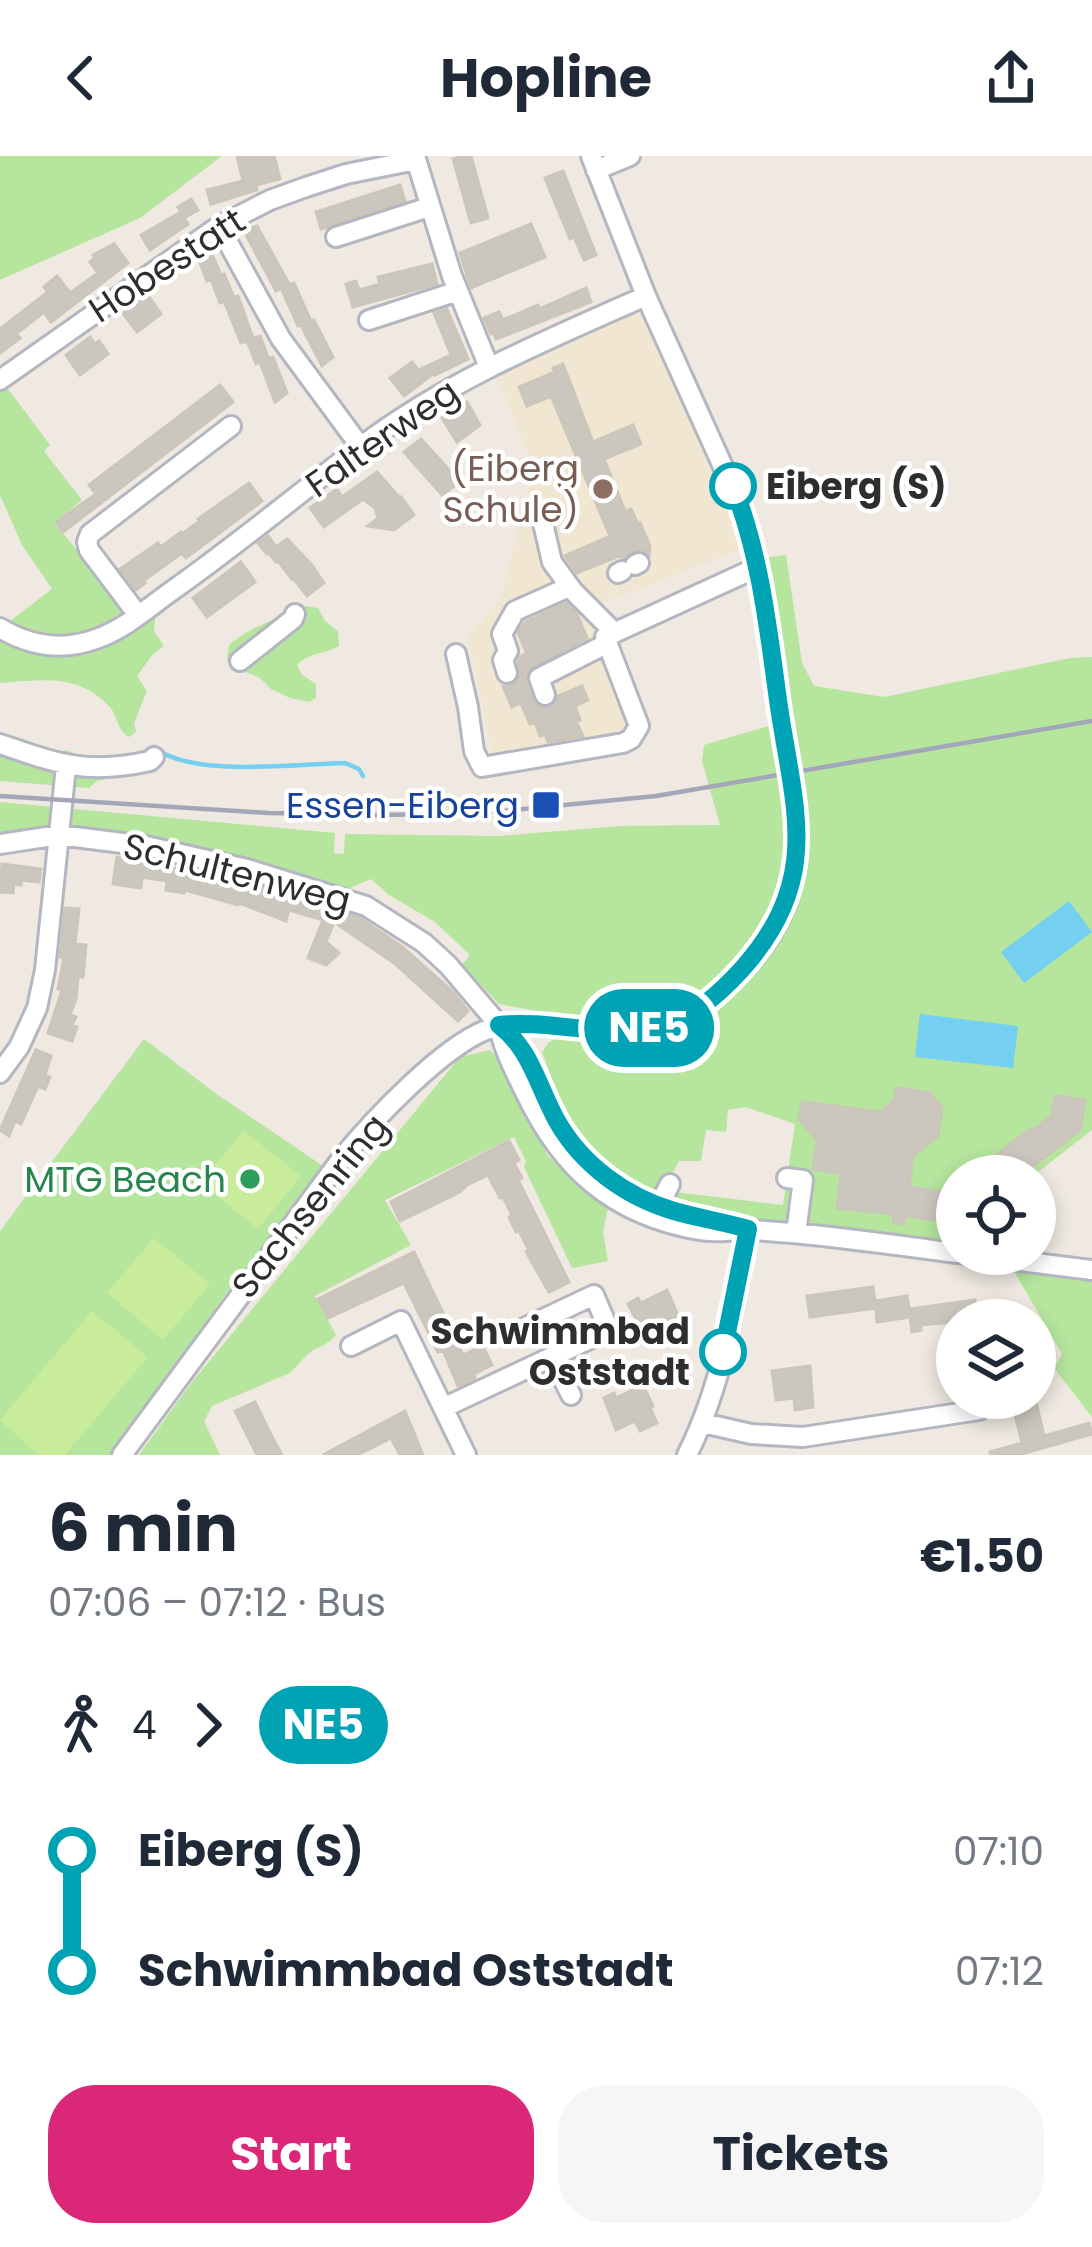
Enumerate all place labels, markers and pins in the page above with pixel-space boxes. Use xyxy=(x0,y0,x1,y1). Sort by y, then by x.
place label: (Eiberg Schule) xyxy=(442,443,579,535)
place label: Eiberg (S) xyxy=(766,461,947,512)
marker: Eiberg (S) xyxy=(711,464,755,508)
marker: (Eiberg Schule) xyxy=(590,476,616,502)
place label: Essen-Eiberg xyxy=(286,780,519,831)
marker: Essen-Eiberg xyxy=(530,789,562,821)
place label: MTG Beach xyxy=(24,1154,226,1205)
marker: MTG Beach xyxy=(237,1166,263,1192)
place label: Schwimmbad Oststadt xyxy=(430,1306,690,1398)
marker: Schwimmbad Oststadt xyxy=(701,1330,745,1374)

